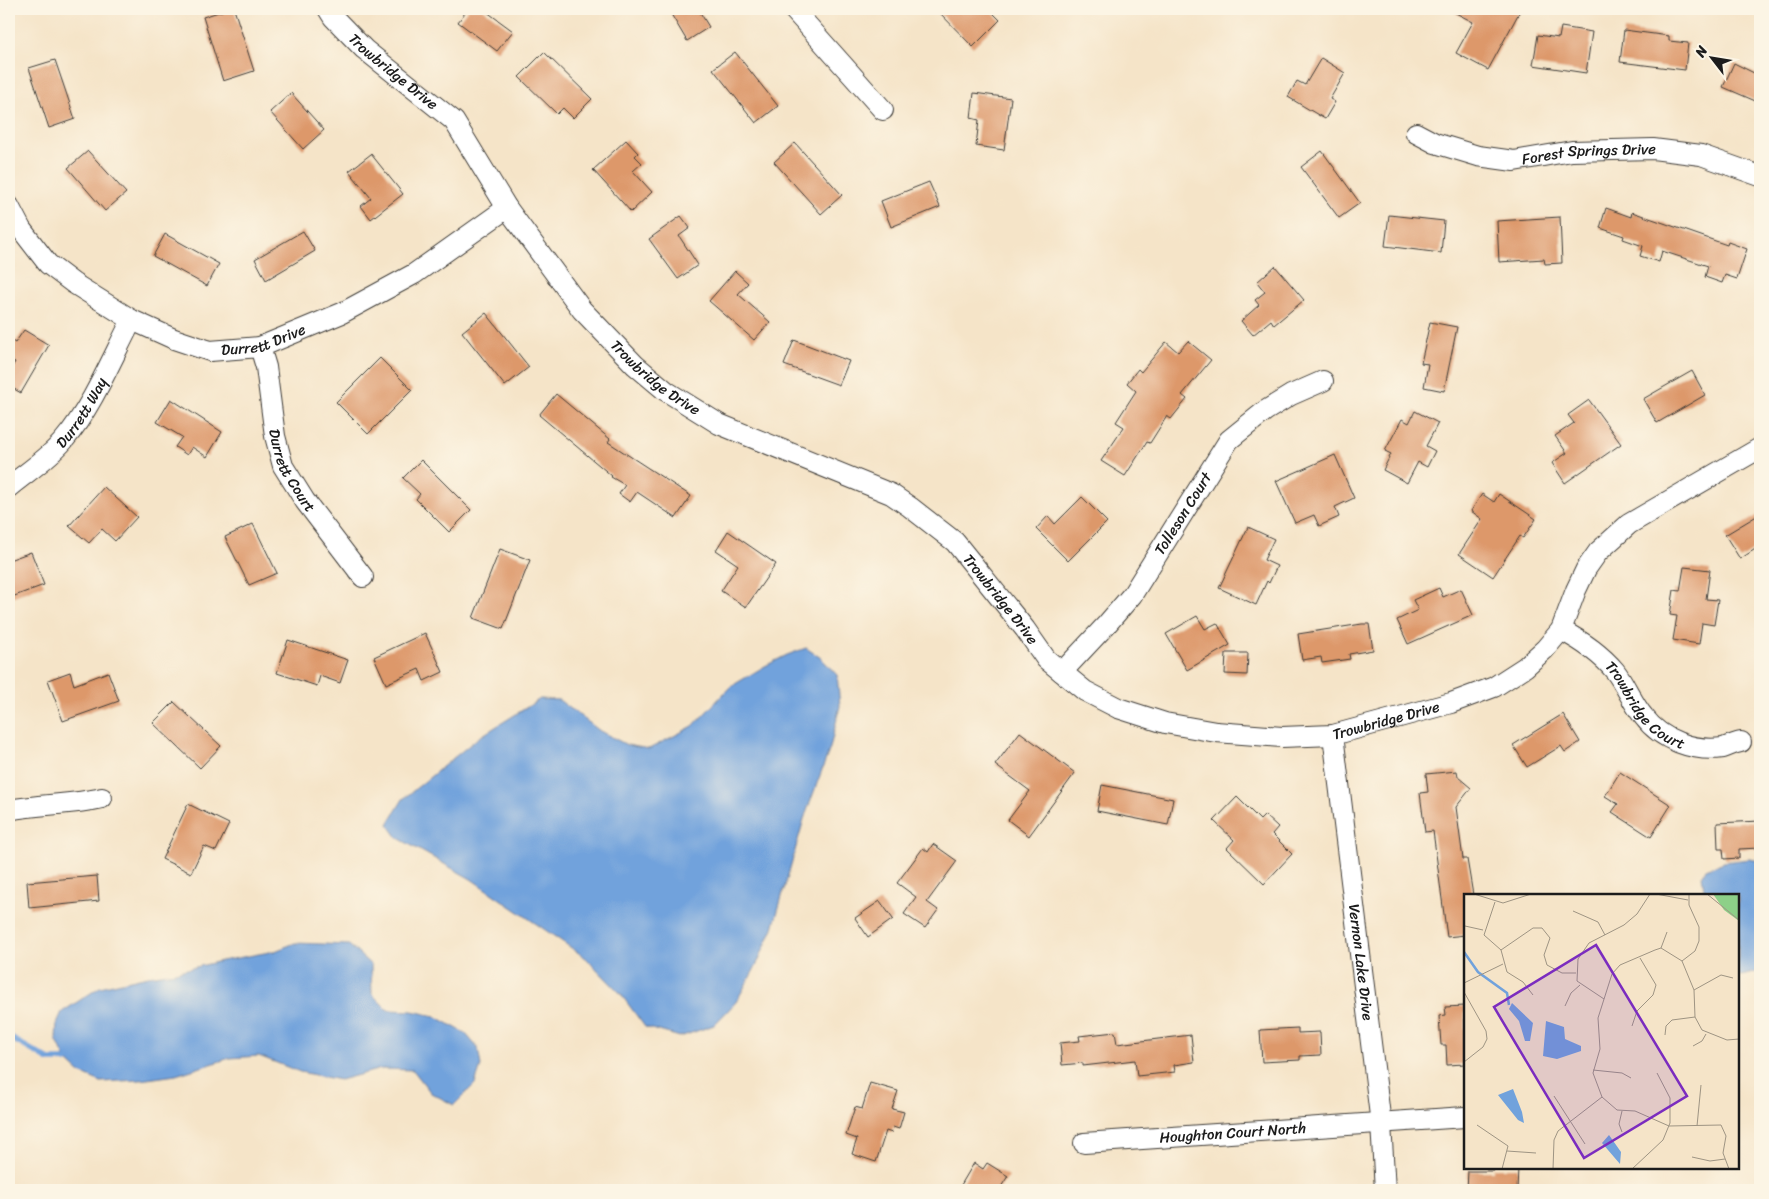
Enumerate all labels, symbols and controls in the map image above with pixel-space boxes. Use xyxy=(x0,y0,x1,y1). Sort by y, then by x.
street label: Trowbridge Drive xyxy=(342,27,444,117)
north arrow xyxy=(1686,32,1736,82)
text: N xyxy=(1688,41,1715,63)
street label: Forest Springs Drive xyxy=(1520,136,1656,172)
street label: Durrett Drive xyxy=(220,316,310,363)
street label: Trowbridge Drive xyxy=(604,334,706,423)
street label: Durrett Way xyxy=(49,372,114,454)
street label: Durrett Court xyxy=(261,427,323,518)
street label: Tolleson Court xyxy=(1147,466,1219,560)
street label: Trowbridge Drive xyxy=(956,548,1045,650)
street label: Trowbridge Court xyxy=(1599,655,1689,757)
street label: Trowbridge Drive xyxy=(1330,694,1443,748)
inset map xyxy=(1464,894,1739,1169)
street label: Vernon Lake Drive xyxy=(1341,903,1381,1022)
street label: Houghton Court North xyxy=(1158,1115,1307,1151)

